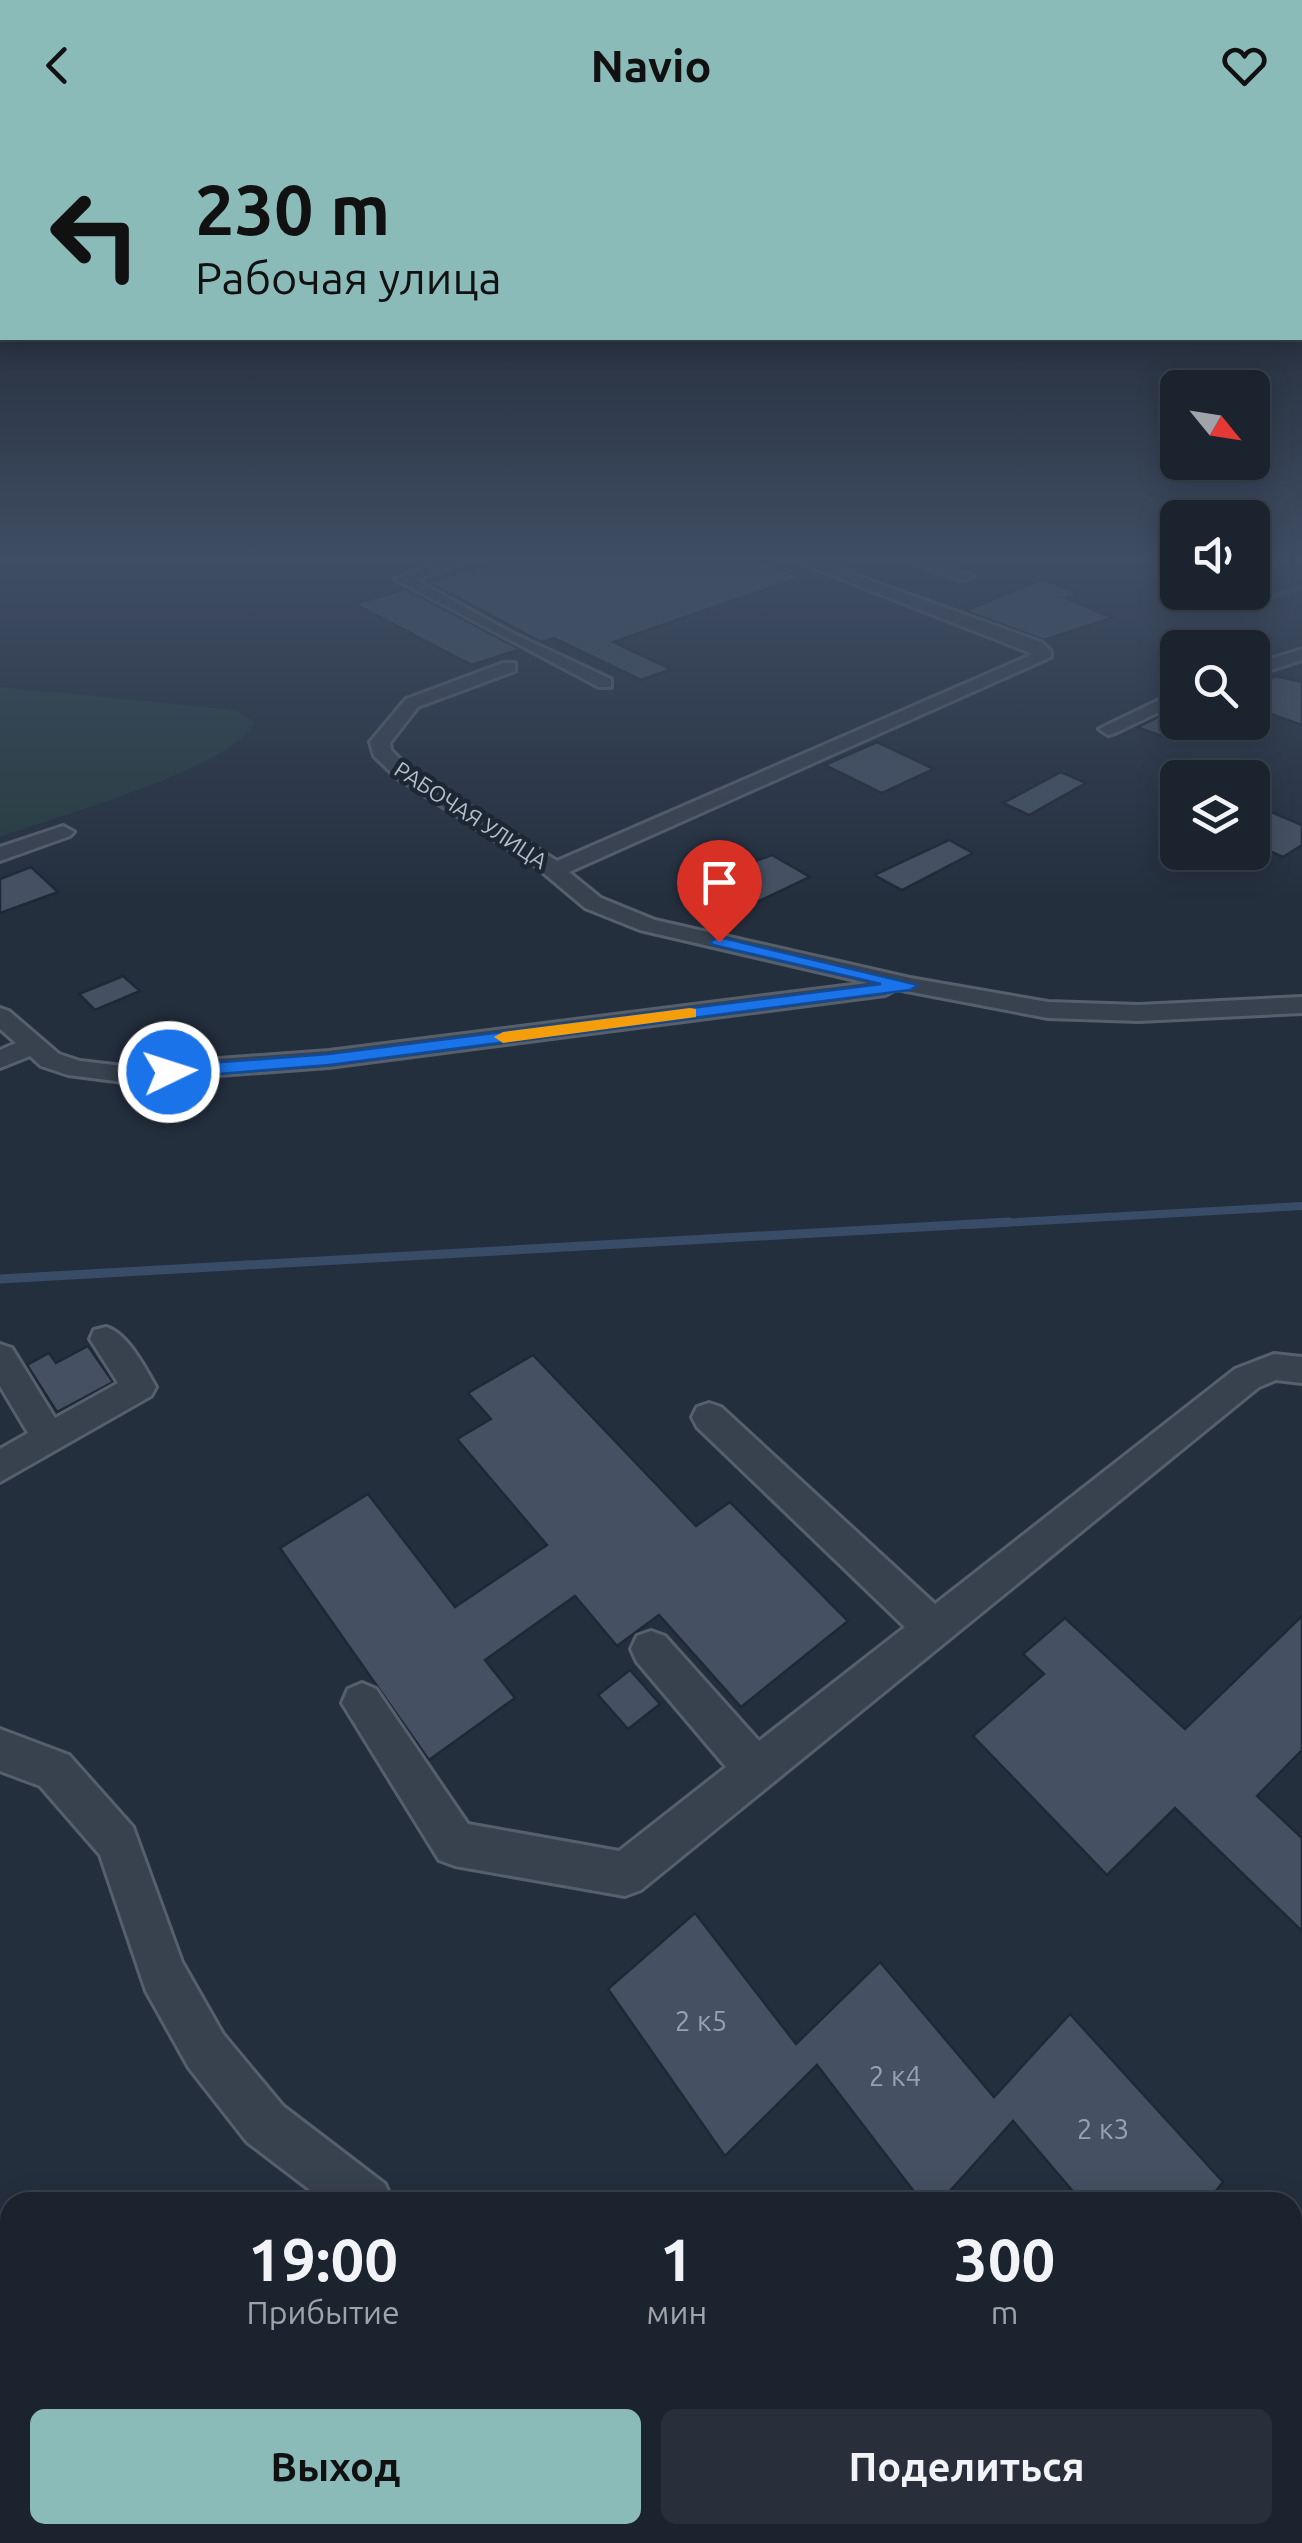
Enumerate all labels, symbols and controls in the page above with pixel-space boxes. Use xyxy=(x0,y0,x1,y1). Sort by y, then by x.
icon: back xyxy=(30,38,85,93)
icon: heart xyxy=(1217,38,1272,93)
text: Navio xyxy=(590,40,712,91)
icon: left xyxy=(30,170,160,300)
text: 230 m xyxy=(195,170,390,248)
text: Рабочая улица xyxy=(195,252,502,303)
north arrow xyxy=(1160,370,1270,480)
map controls xyxy=(1160,370,1270,870)
button: sound xyxy=(1160,500,1270,610)
button: search xyxy=(1160,630,1270,740)
street label: РАБОЧАЯ УЛИЦА xyxy=(390,756,553,874)
button: layers xyxy=(1160,760,1270,870)
pin xyxy=(677,840,762,943)
icon: arrive xyxy=(692,855,747,910)
position arrow xyxy=(117,1020,221,1124)
house number: 2 к5 xyxy=(675,2005,727,2036)
house number: 2 к4 xyxy=(869,2060,921,2091)
house number: 2 к3 xyxy=(1077,2113,1129,2144)
text: 19:00 xyxy=(248,2225,398,2292)
text: 1 xyxy=(660,2225,694,2292)
text: 300 xyxy=(954,2225,1055,2292)
text: Прибытие xyxy=(247,2294,400,2330)
text: мин xyxy=(646,2294,707,2330)
text: m xyxy=(991,2294,1018,2330)
button: Выход xyxy=(30,2409,641,2524)
button: Поделиться xyxy=(661,2409,1272,2524)

